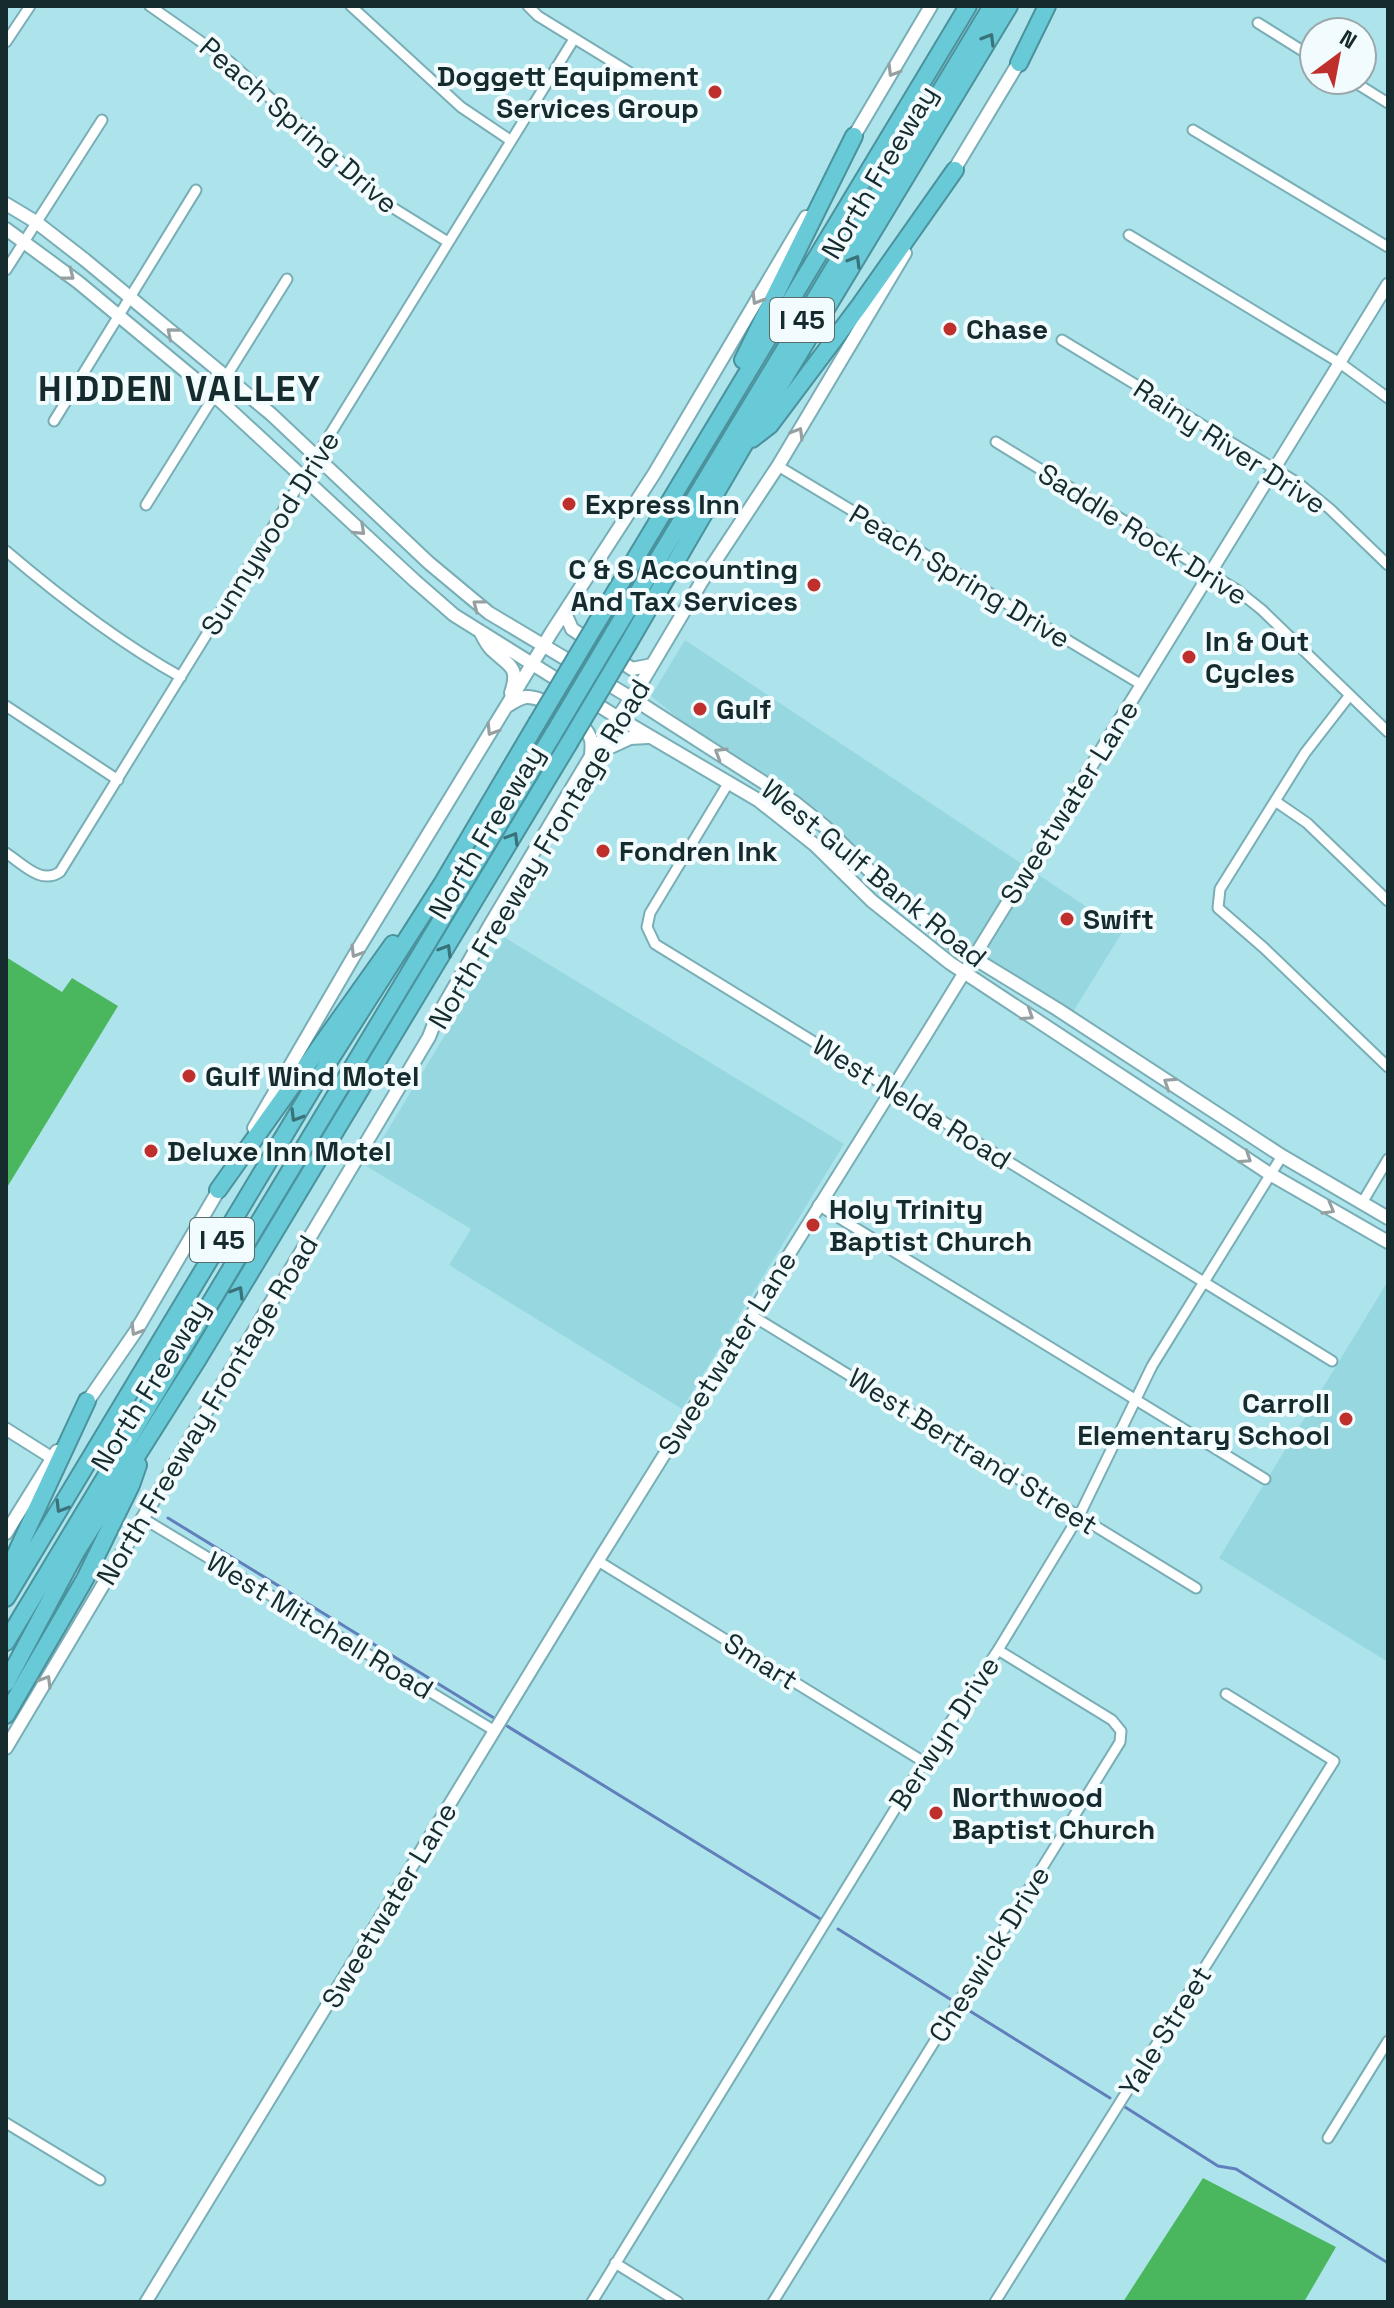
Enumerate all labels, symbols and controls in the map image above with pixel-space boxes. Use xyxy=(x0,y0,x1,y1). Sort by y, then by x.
north arrow xyxy=(1298,16,1378,96)
text: N xyxy=(1335,23,1362,55)
street label: Peach Spring Drive xyxy=(192,29,406,221)
one-way arrow xyxy=(979,33,995,48)
place label: Doggett Equipment Services Group xyxy=(437,58,699,126)
one-way arrow xyxy=(887,62,903,77)
street label: North Freeway xyxy=(813,78,945,266)
marker: Doggett Equipment Services Group xyxy=(706,83,724,101)
one-way arrow xyxy=(845,256,860,270)
one-way arrow xyxy=(60,265,74,280)
one-way arrow xyxy=(751,290,767,305)
road number: I 45 xyxy=(770,298,834,342)
place label: Chase xyxy=(966,311,1048,347)
marker: Chase xyxy=(941,320,959,338)
one-way arrow xyxy=(167,328,182,343)
district label: HIDDEN VALLEY xyxy=(38,366,322,412)
street label: Rainy River Drive xyxy=(1127,370,1333,522)
street label: Sunnywood Drive xyxy=(193,424,347,642)
one-way arrow xyxy=(788,427,804,442)
street label: Saddle Rock Drive xyxy=(1031,455,1255,613)
place label: Express Inn xyxy=(585,486,740,522)
marker: Express Inn xyxy=(560,495,578,513)
street label: Peach Spring Drive xyxy=(843,496,1077,656)
one-way arrow xyxy=(351,520,365,535)
place label: C & S Accounting And Tax Services xyxy=(568,551,798,619)
marker: C & S Accounting And Tax Services xyxy=(805,576,823,594)
one-way arrow xyxy=(472,601,487,615)
place label: In & Out Cycles xyxy=(1205,623,1309,691)
marker: In & Out Cycles xyxy=(1180,648,1198,666)
street label: North Freeway Frontage Road xyxy=(420,672,658,1036)
place label: Gulf xyxy=(716,691,771,727)
street label: Sweetwater Lane xyxy=(992,693,1146,911)
marker: Gulf xyxy=(691,700,709,718)
one-way arrow xyxy=(487,722,502,736)
street label: North Freeway xyxy=(420,738,552,926)
one-way arrow xyxy=(714,748,729,763)
street label: West Gulf Bank Road xyxy=(754,771,994,975)
one-way arrow xyxy=(503,833,519,847)
place label: Fondren Ink xyxy=(619,833,778,869)
marker: Fondren Ink xyxy=(594,842,612,860)
place label: Swift xyxy=(1083,901,1154,937)
marker: Swift xyxy=(1058,910,1076,928)
one-way arrow xyxy=(350,943,366,958)
one-way arrow xyxy=(436,944,452,959)
one-way arrow xyxy=(1020,1006,1034,1021)
street label: West Nelda Road xyxy=(806,1027,1018,1177)
place label: Gulf Wind Motel xyxy=(205,1058,419,1094)
marker: Gulf Wind Motel xyxy=(180,1067,198,1085)
one-way arrow xyxy=(1164,1078,1178,1093)
one-way arrow xyxy=(290,1107,306,1122)
place label: Deluxe Inn Motel xyxy=(167,1133,392,1169)
marker: Deluxe Inn Motel xyxy=(142,1142,160,1160)
one-way arrow xyxy=(1237,1149,1251,1164)
place label: Holy Trinity Baptist Church xyxy=(829,1191,1032,1259)
one-way arrow xyxy=(1320,1199,1335,1215)
marker: Holy Trinity Baptist Church xyxy=(804,1216,822,1234)
road number: I 45 xyxy=(190,1218,254,1262)
street label: North Freeway Frontage Road xyxy=(88,1228,326,1592)
street label: Sweetwater Lane xyxy=(650,1244,804,1462)
one-way arrow xyxy=(229,1286,244,1301)
street label: North Freeway xyxy=(83,1292,217,1478)
one-way arrow xyxy=(130,1321,145,1336)
street label: West Bertrand Street xyxy=(841,1359,1105,1543)
place label: Carroll Elementary School xyxy=(1077,1385,1330,1453)
marker: Carroll Elementary School xyxy=(1337,1410,1355,1428)
one-way arrow xyxy=(56,1498,71,1512)
street label: West Mitchell Road xyxy=(200,1543,440,1707)
street label: Smart xyxy=(717,1624,805,1698)
street label: Berwyn Drive xyxy=(881,1649,1007,1817)
one-way arrow xyxy=(36,1675,52,1690)
place label: Northwood Baptist Church xyxy=(952,1779,1155,1847)
street label: Sweetwater Lane xyxy=(313,1795,465,2015)
marker: Northwood Baptist Church xyxy=(927,1804,945,1822)
street label: Cheswick Drive xyxy=(920,1859,1058,2049)
street label: Yale Street xyxy=(1111,1959,1219,2103)

